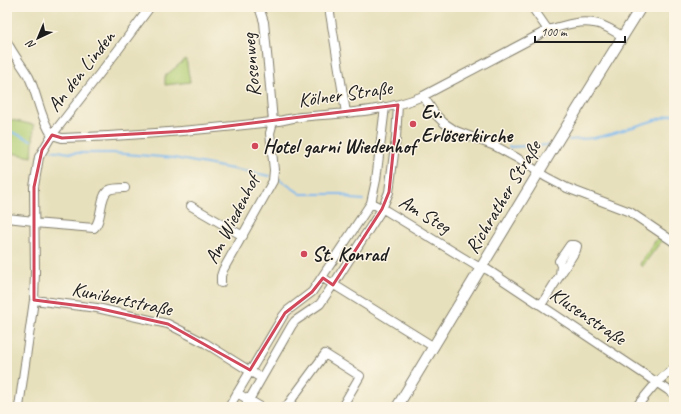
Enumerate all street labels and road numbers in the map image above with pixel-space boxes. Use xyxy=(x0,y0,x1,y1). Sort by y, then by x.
street label: An den Linden xyxy=(41,24,121,117)
street label: Rosenweg xyxy=(236,31,266,98)
street label: Kölner Straße xyxy=(297,75,395,113)
street label: Richrather Straße xyxy=(460,135,547,258)
street label: Am Wiedenhof xyxy=(199,166,267,268)
street label: Am Steg xyxy=(395,189,457,240)
street label: Kunibertstraße xyxy=(70,276,176,322)
street label: Klusenstraße xyxy=(545,281,632,351)

